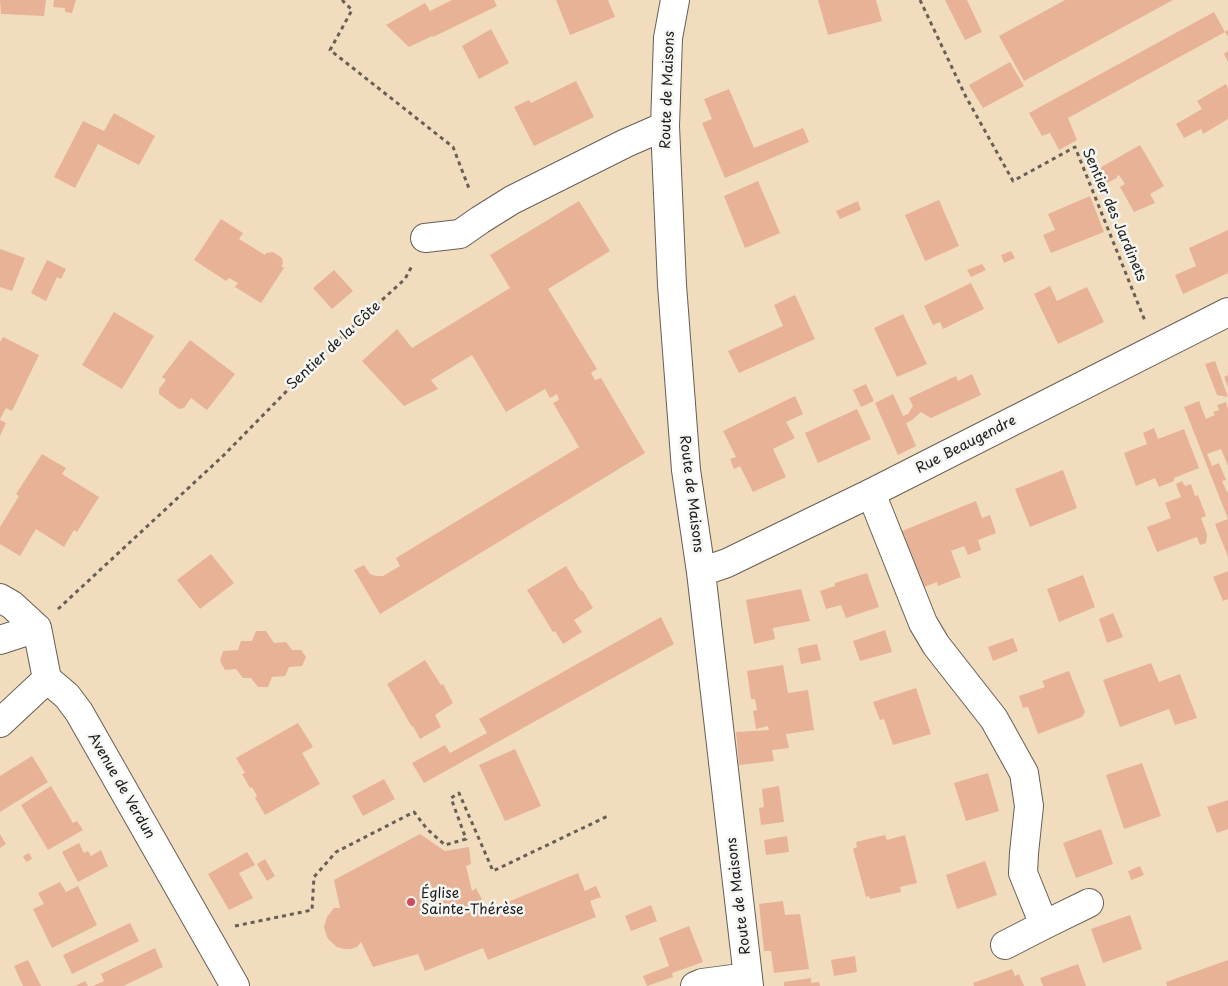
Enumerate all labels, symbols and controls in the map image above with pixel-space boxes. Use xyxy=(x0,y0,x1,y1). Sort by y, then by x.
street label: Route de Maisons xyxy=(658,31,678,149)
street label: Sentier des Jardinets xyxy=(1078,146,1150,284)
street label: Sentier de la Côte xyxy=(284,298,384,394)
street label: Rue Beaugendre xyxy=(913,413,1019,477)
street label: Route de Maisons xyxy=(675,434,707,554)
street label: Avenue de Verdun xyxy=(84,730,158,842)
street label: Route de Maisons xyxy=(723,836,755,956)
place label: Église Sainte-Thérèse xyxy=(421,886,524,919)
marker: Église Sainte-Thérèse xyxy=(405,896,417,908)

